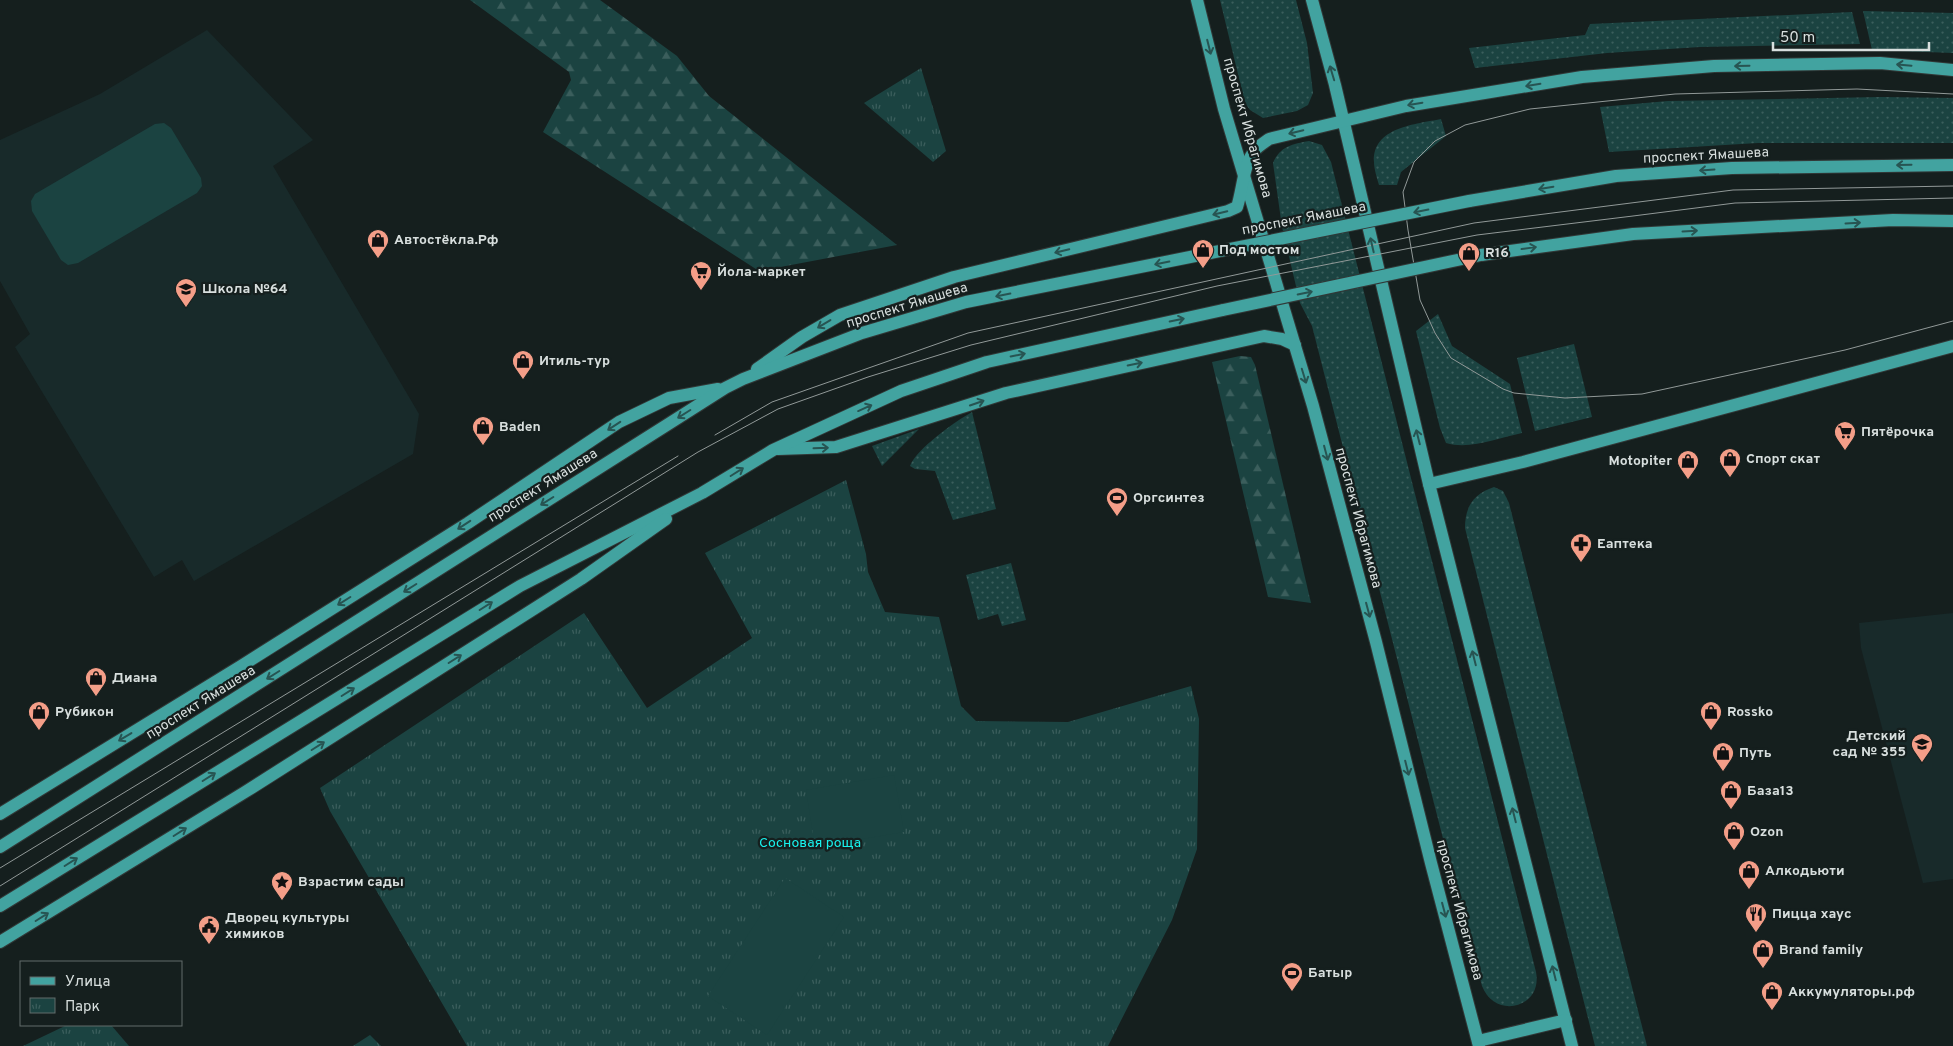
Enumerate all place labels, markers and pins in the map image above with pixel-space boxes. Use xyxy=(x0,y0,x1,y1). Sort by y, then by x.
shop icon: Автостёкла.Рф xyxy=(366,228,390,259)
place label: Автостёкла.Рф xyxy=(394,232,499,249)
shop icon: Под мостом xyxy=(1191,238,1215,269)
shop icon: R16 xyxy=(1457,241,1481,272)
place label: Под мостом xyxy=(1219,242,1299,259)
place label: R16 xyxy=(1485,245,1509,262)
supermarket icon: Йола-маркет xyxy=(689,260,713,291)
place label: Йола-маркет xyxy=(717,263,806,281)
school or university icon: Школа №64 xyxy=(174,277,198,308)
place label: Школа №64 xyxy=(202,281,287,298)
shop icon: Итиль-тур xyxy=(511,349,535,380)
place label: Итиль-тур xyxy=(539,353,610,370)
shop icon: Baden xyxy=(471,415,495,446)
place label: Baden xyxy=(499,419,541,436)
supermarket icon: Пятёрочка xyxy=(1833,420,1857,451)
place label: Пятёрочка xyxy=(1861,424,1934,441)
shop icon: Спорт скат xyxy=(1718,447,1742,478)
shop icon: Motopiter xyxy=(1676,449,1700,480)
place label: Спорт скат xyxy=(1746,451,1820,468)
place label: Motopiter xyxy=(1608,453,1672,470)
sports icon: Оргсинтез xyxy=(1105,486,1129,517)
place label: Оргсинтез xyxy=(1133,490,1205,507)
pharmacy icon: Еаптека xyxy=(1569,532,1593,563)
place label: Еаптека xyxy=(1597,536,1653,553)
shop icon: Диана xyxy=(84,666,108,697)
place label: Диана xyxy=(112,670,157,687)
shop icon: Рубикон xyxy=(27,700,51,731)
shop icon: Rossko xyxy=(1699,700,1723,731)
place label: Рубикон xyxy=(55,704,114,721)
place label: Rossko xyxy=(1727,704,1773,721)
place label: Детский сад № 355 xyxy=(1833,728,1906,761)
school or university icon: Детский сад № 355 xyxy=(1910,732,1934,763)
shop icon: Путь xyxy=(1711,741,1735,772)
place label: Путь xyxy=(1739,745,1772,762)
shop icon: База13 xyxy=(1719,779,1743,810)
place label: База13 xyxy=(1747,783,1794,800)
shop icon: Ozon xyxy=(1722,820,1746,851)
place label: Ozon xyxy=(1750,824,1783,841)
shop icon: Алкодьюти xyxy=(1737,859,1761,890)
place label: Алкодьюти xyxy=(1765,863,1845,880)
place icon: Взрастим сады xyxy=(270,870,294,901)
place label: Взрастим сады xyxy=(298,874,404,891)
restaurant icon: Пицца хаус xyxy=(1744,902,1768,933)
place label: Пицца хаус xyxy=(1772,906,1852,923)
place label: Дворец культуры химиков xyxy=(225,910,349,943)
public building icon: Дворец культуры химиков xyxy=(197,914,221,945)
shop icon: Brand family xyxy=(1751,938,1775,969)
place label: Brand family xyxy=(1779,942,1863,959)
sports icon: Батыр xyxy=(1280,961,1304,992)
place label: Батыр xyxy=(1308,965,1352,982)
shop icon: Аккумуляторы.рф xyxy=(1760,980,1784,1011)
place label: Аккумуляторы.рф xyxy=(1788,984,1915,1001)

